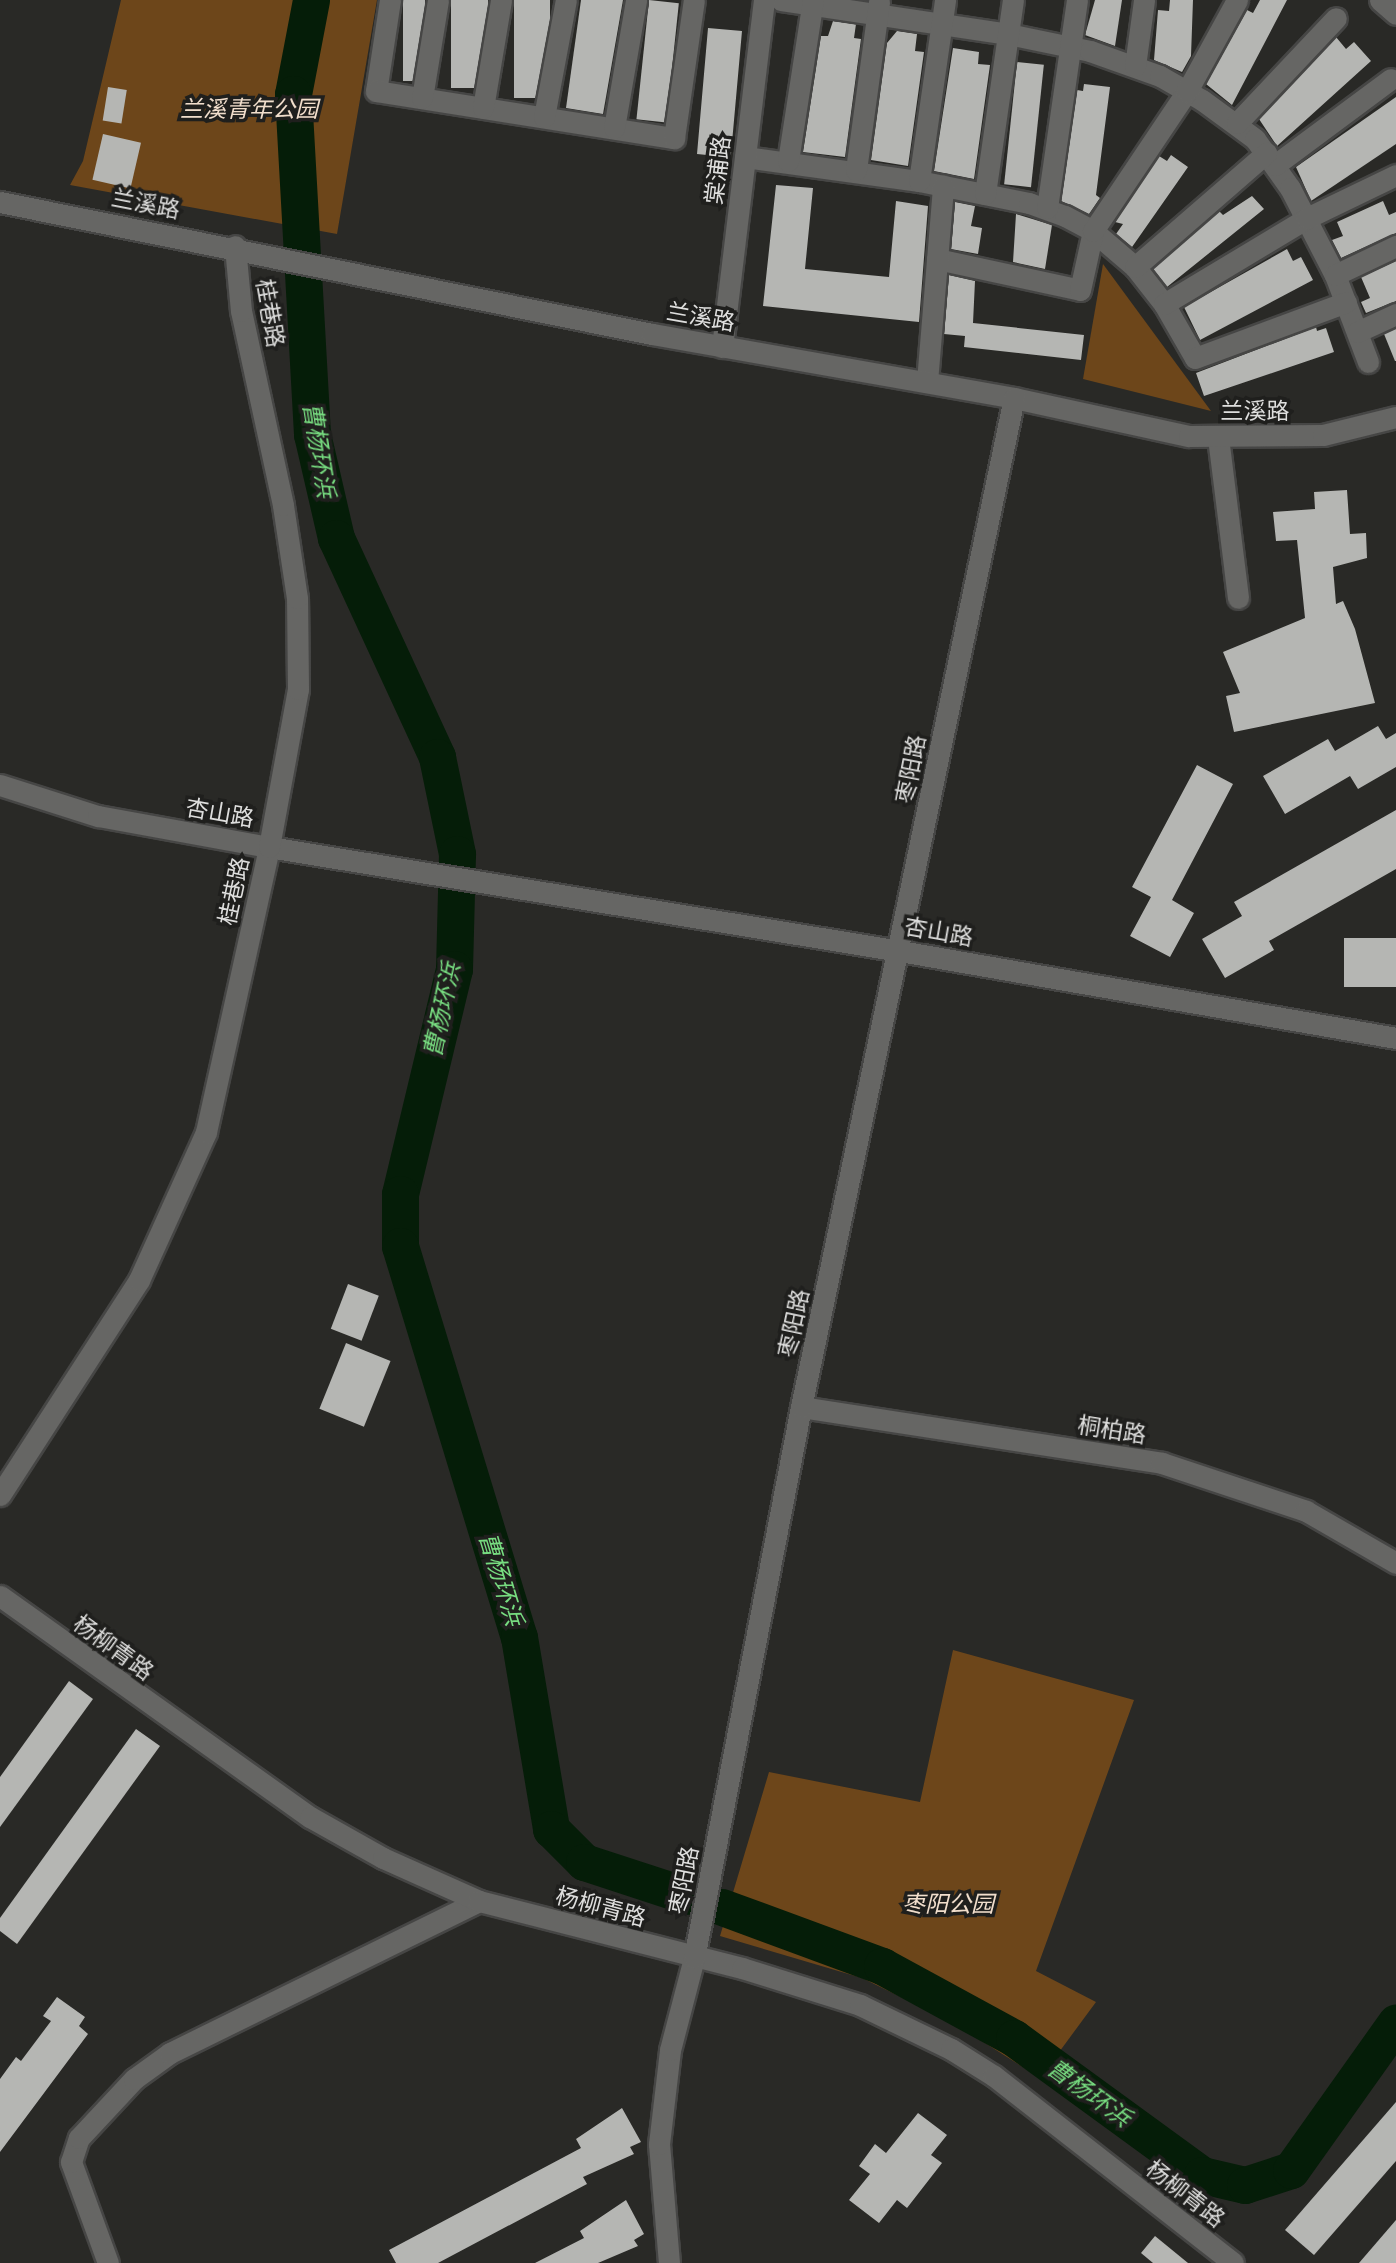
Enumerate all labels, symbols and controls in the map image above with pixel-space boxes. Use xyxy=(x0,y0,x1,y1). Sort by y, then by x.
park label: 兰溪青年公园 xyxy=(180,94,318,122)
street label: 棠浦路 xyxy=(699,134,735,206)
street label: 兰溪路 xyxy=(110,183,182,223)
street label: 桂巷路 xyxy=(251,277,291,349)
street label: 兰溪路 xyxy=(665,296,737,336)
street label: 兰溪路 xyxy=(1221,396,1289,424)
water label: 曹杨环浜 xyxy=(297,400,341,500)
street label: 枣阳路 xyxy=(890,733,930,805)
street label: 杏山路 xyxy=(184,792,256,832)
street label: 桂巷路 xyxy=(212,854,254,928)
street label: 杏山路 xyxy=(903,911,975,951)
water label: 曹杨环浜 xyxy=(418,960,466,1060)
street label: 枣阳路 xyxy=(772,1286,814,1360)
street label: 桐柏路 xyxy=(1076,1410,1148,1448)
water label: 曹杨环浜 xyxy=(473,1529,529,1629)
street label: 杨柳青路 xyxy=(69,1609,159,1685)
street label: 枣阳路 xyxy=(663,1844,703,1916)
street label: 杨柳青路 xyxy=(553,1881,649,1931)
park label: 枣阳公园 xyxy=(902,1889,994,1917)
water label: 曹杨环浜 xyxy=(1042,2053,1136,2133)
street label: 杨柳青路 xyxy=(1141,2154,1231,2232)

